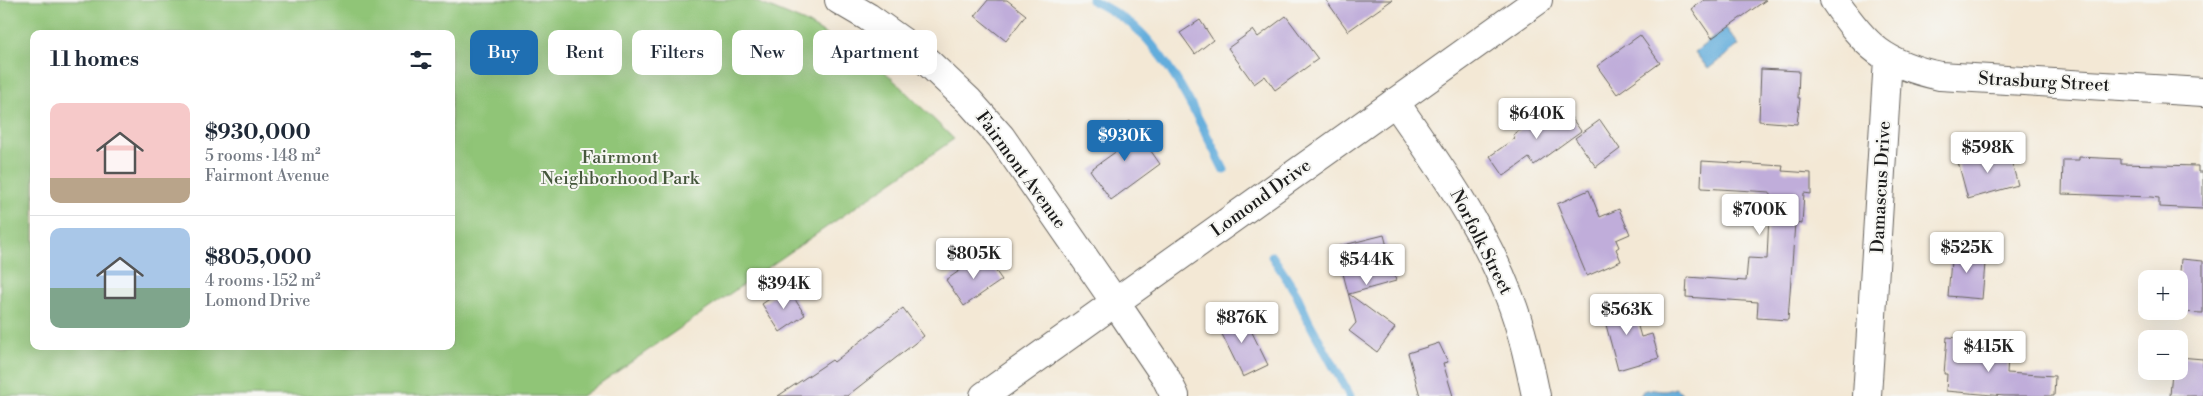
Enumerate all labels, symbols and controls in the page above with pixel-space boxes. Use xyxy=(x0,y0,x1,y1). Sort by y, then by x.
chip: Buy xyxy=(470,30,538,75)
chip: Rent xyxy=(548,30,622,75)
chip: Filters xyxy=(632,30,722,75)
chip: New xyxy=(732,30,803,75)
chip: Apartment xyxy=(813,30,937,75)
icon: filters xyxy=(407,46,435,74)
text: 11 homes xyxy=(50,47,139,73)
street label: Strasburg Street xyxy=(1978,67,2111,97)
pin: $640K xyxy=(1502,98,1572,140)
text: $640K xyxy=(1509,104,1565,124)
street label: Fairmont Avenue xyxy=(971,107,1071,233)
text: $930,000 xyxy=(205,120,311,146)
pin: $930K xyxy=(1090,120,1160,162)
street label: Damascus Drive xyxy=(1866,120,1896,254)
icon: home xyxy=(90,123,150,183)
text: $930K xyxy=(1098,126,1152,146)
pin: $598K xyxy=(1953,132,2023,174)
text: $598K xyxy=(1962,138,2014,158)
text: 5 rooms · 148 m² xyxy=(205,146,321,166)
park label: Fairmont Neighborhood Park xyxy=(541,146,701,190)
street label: Lomond Drive xyxy=(1206,154,1316,242)
text: Fairmont Avenue xyxy=(205,166,329,186)
street label: Norfolk Street xyxy=(1445,186,1518,299)
pin: $700K xyxy=(1725,194,1795,236)
text: $700K xyxy=(1733,200,1787,220)
pin: $525K xyxy=(1932,232,2002,274)
pin: $805K xyxy=(939,238,1009,280)
text: $525K xyxy=(1941,238,1993,258)
text: $805K xyxy=(947,244,1001,264)
pin: $544K xyxy=(1332,244,1402,286)
text: $805,000 xyxy=(205,245,311,271)
icon: home xyxy=(90,248,150,308)
text: $544K xyxy=(1340,250,1394,270)
pin: $394K xyxy=(749,268,819,310)
map controls xyxy=(2138,270,2188,380)
button: + xyxy=(2138,270,2188,320)
text: 4 rooms · 152 m² xyxy=(205,271,321,291)
text: $394K xyxy=(758,274,810,294)
text: Lomond Drive xyxy=(205,291,310,311)
pin: $563K xyxy=(1592,294,1662,336)
text: $563K xyxy=(1601,300,1653,320)
pin: $876K xyxy=(1207,302,1277,344)
text: $876K xyxy=(1216,308,1268,328)
pin: $415K xyxy=(1954,330,2024,373)
button: − xyxy=(2138,330,2188,380)
text: $415K xyxy=(1964,337,2014,357)

